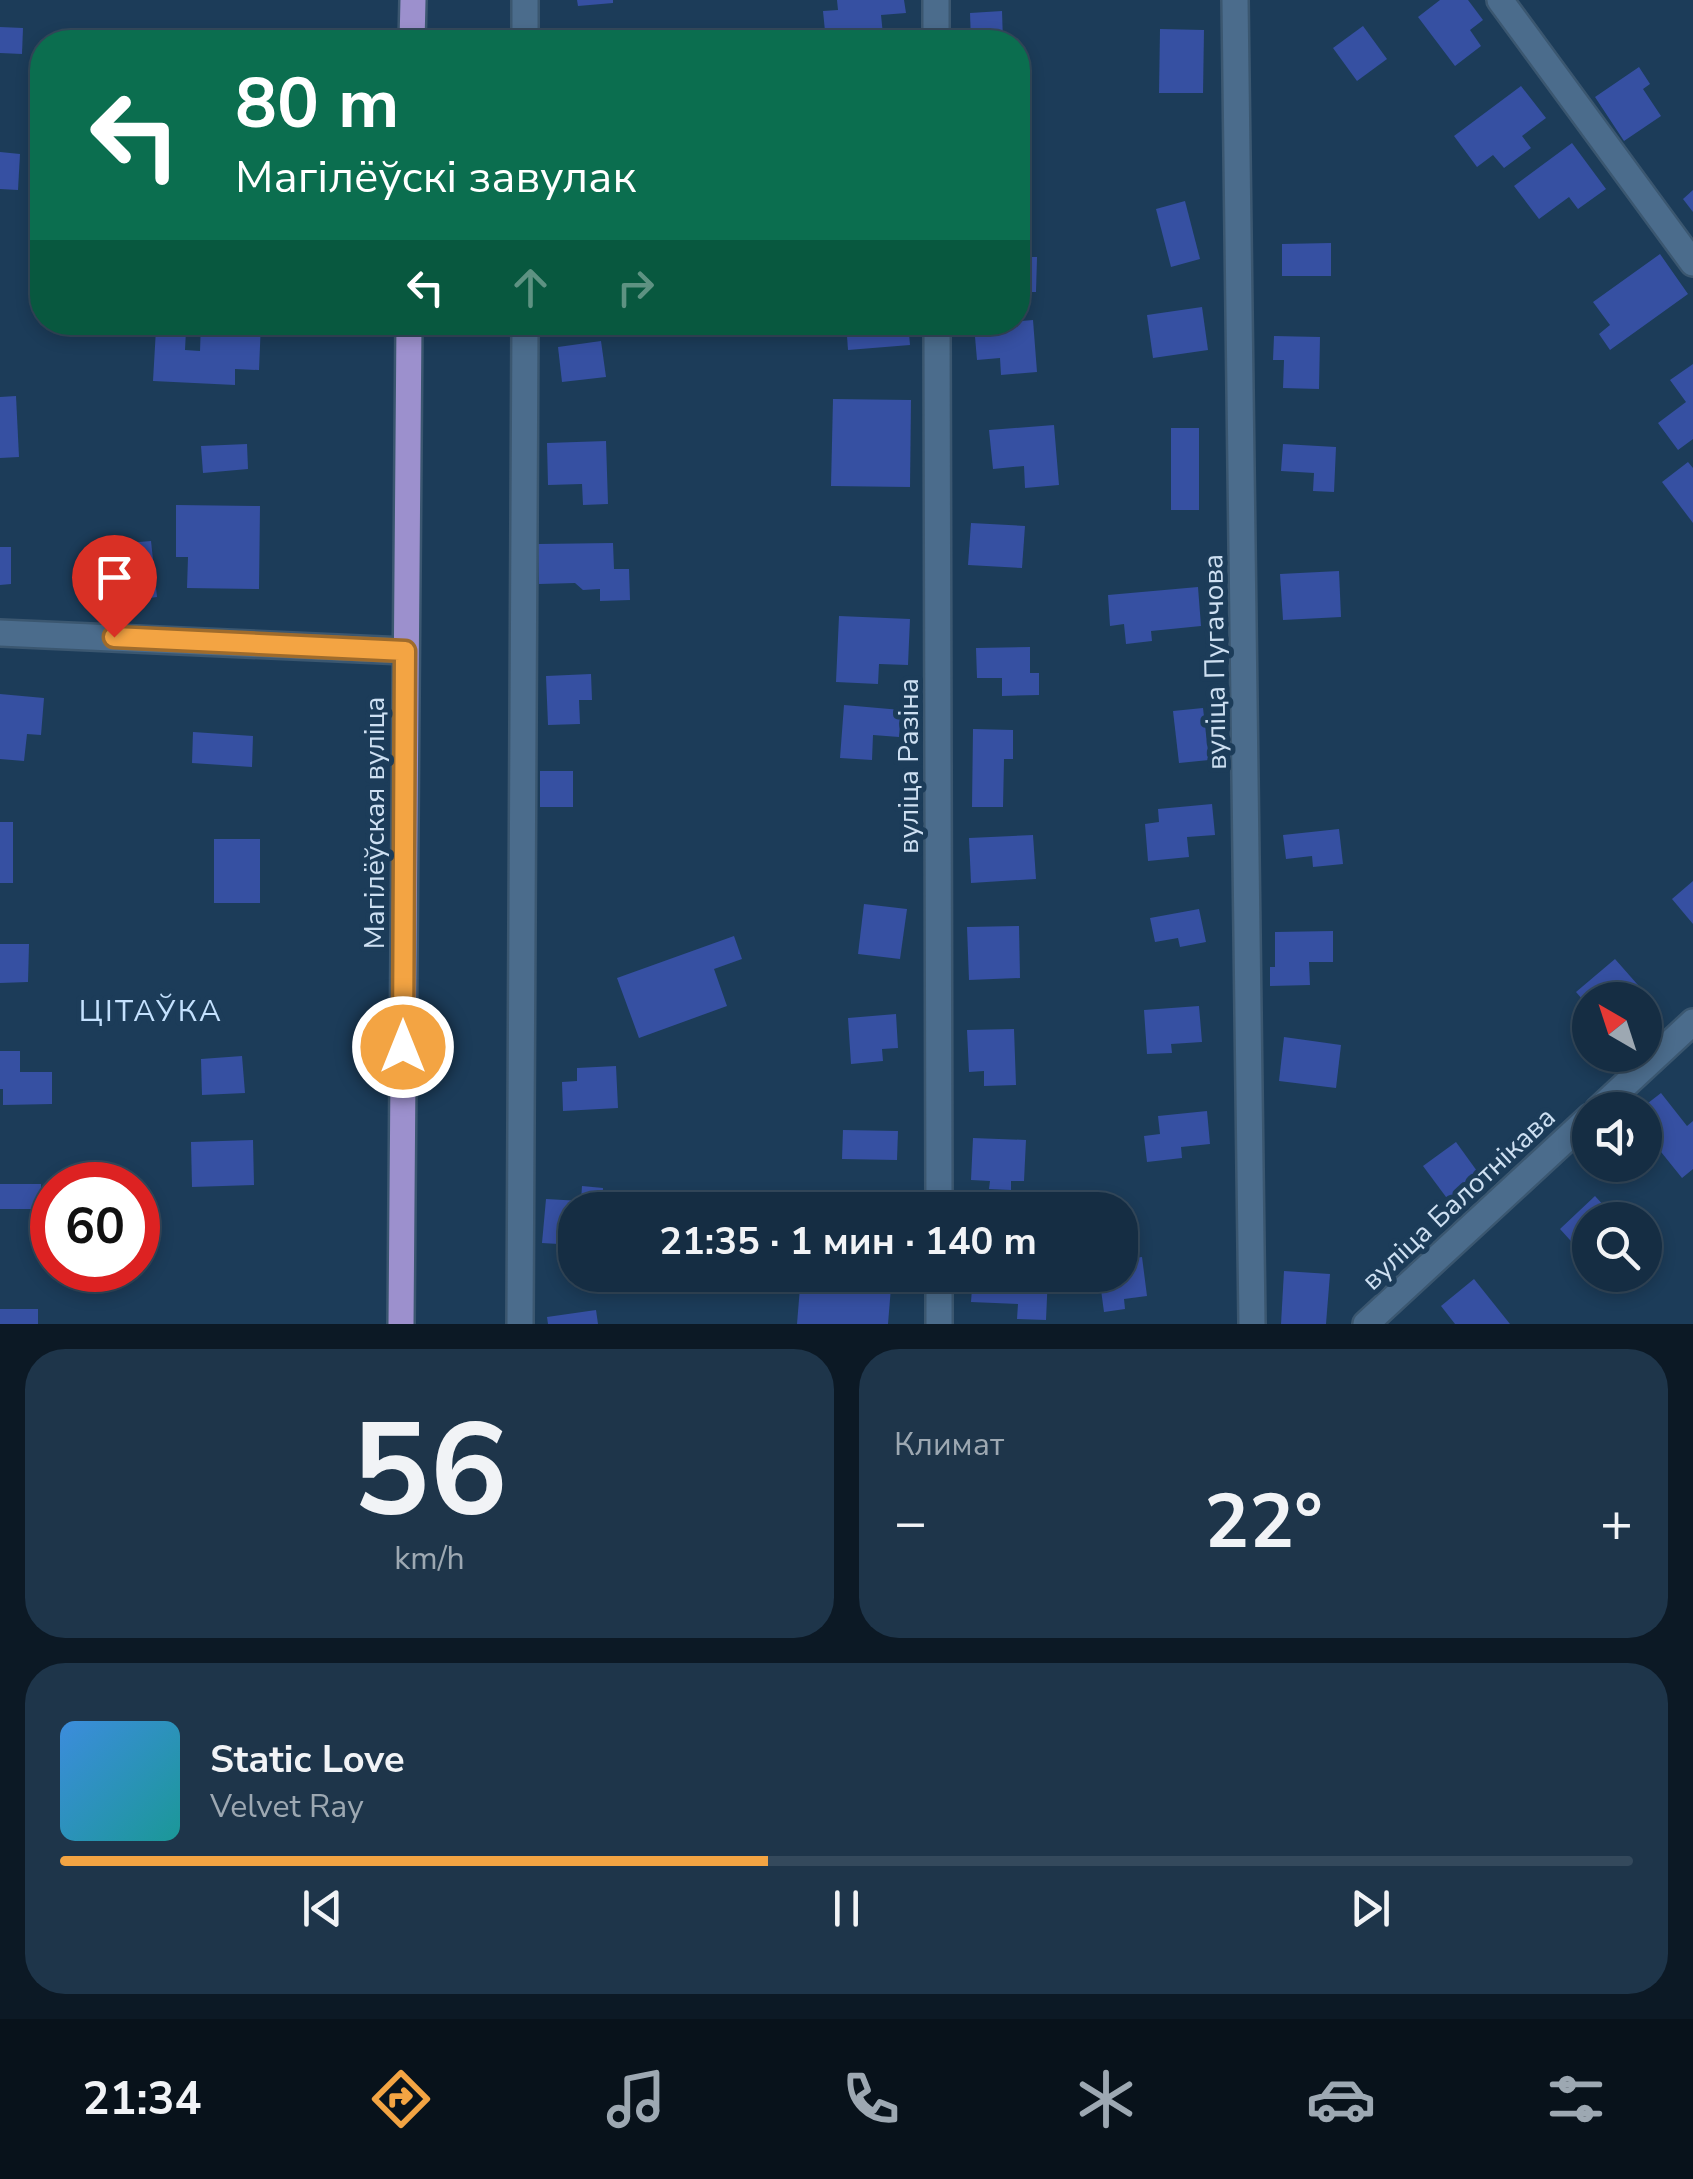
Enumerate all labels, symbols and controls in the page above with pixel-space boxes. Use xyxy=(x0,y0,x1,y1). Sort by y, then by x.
text: 80 m xyxy=(235,56,399,152)
icon: left xyxy=(70,70,200,200)
text: Магілёўскі завулак xyxy=(235,147,636,208)
icon: left xyxy=(398,260,453,315)
icon: ahead xyxy=(503,260,558,315)
icon: right xyxy=(608,260,663,315)
pin xyxy=(72,535,157,638)
icon: arrive xyxy=(87,550,142,605)
street label: вуліца Пугачова xyxy=(1194,554,1236,770)
street label: вуліца Разіна xyxy=(890,678,928,854)
street label: Магілёўская вуліца xyxy=(356,697,394,949)
north arrow xyxy=(1572,982,1662,1072)
map controls xyxy=(1572,982,1662,1292)
district label: ЦІТАЎКА xyxy=(79,991,223,1032)
position arrow xyxy=(351,995,455,1099)
button: sound xyxy=(1572,1092,1662,1182)
street label: вуліца Балотнікава xyxy=(1353,1099,1564,1299)
speed limit sign: 60 xyxy=(30,1162,160,1292)
button: search xyxy=(1572,1202,1662,1292)
text: 21:35 · 1 мин · 140 m xyxy=(659,1216,1037,1267)
text: 56 xyxy=(351,1383,508,1560)
text: Климат xyxy=(894,1423,1004,1466)
text: 22° xyxy=(1204,1471,1323,1573)
text: − xyxy=(894,1485,927,1560)
text: + xyxy=(1600,1485,1633,1560)
text: km/h xyxy=(394,1537,465,1580)
text: Static Love xyxy=(210,1734,405,1785)
text: Velvet Ray xyxy=(210,1785,364,1828)
icon: previous xyxy=(295,1881,350,1936)
icon: pause xyxy=(819,1881,874,1936)
icon: next xyxy=(1343,1881,1398,1936)
icon: directions xyxy=(366,2064,436,2134)
icon: music xyxy=(601,2064,671,2134)
icon: phone xyxy=(836,2064,906,2134)
icon: climate xyxy=(1071,2064,1141,2134)
icon: car xyxy=(1306,2064,1376,2134)
icon: filters xyxy=(1541,2064,1611,2134)
text: 21:34 xyxy=(82,2069,202,2130)

